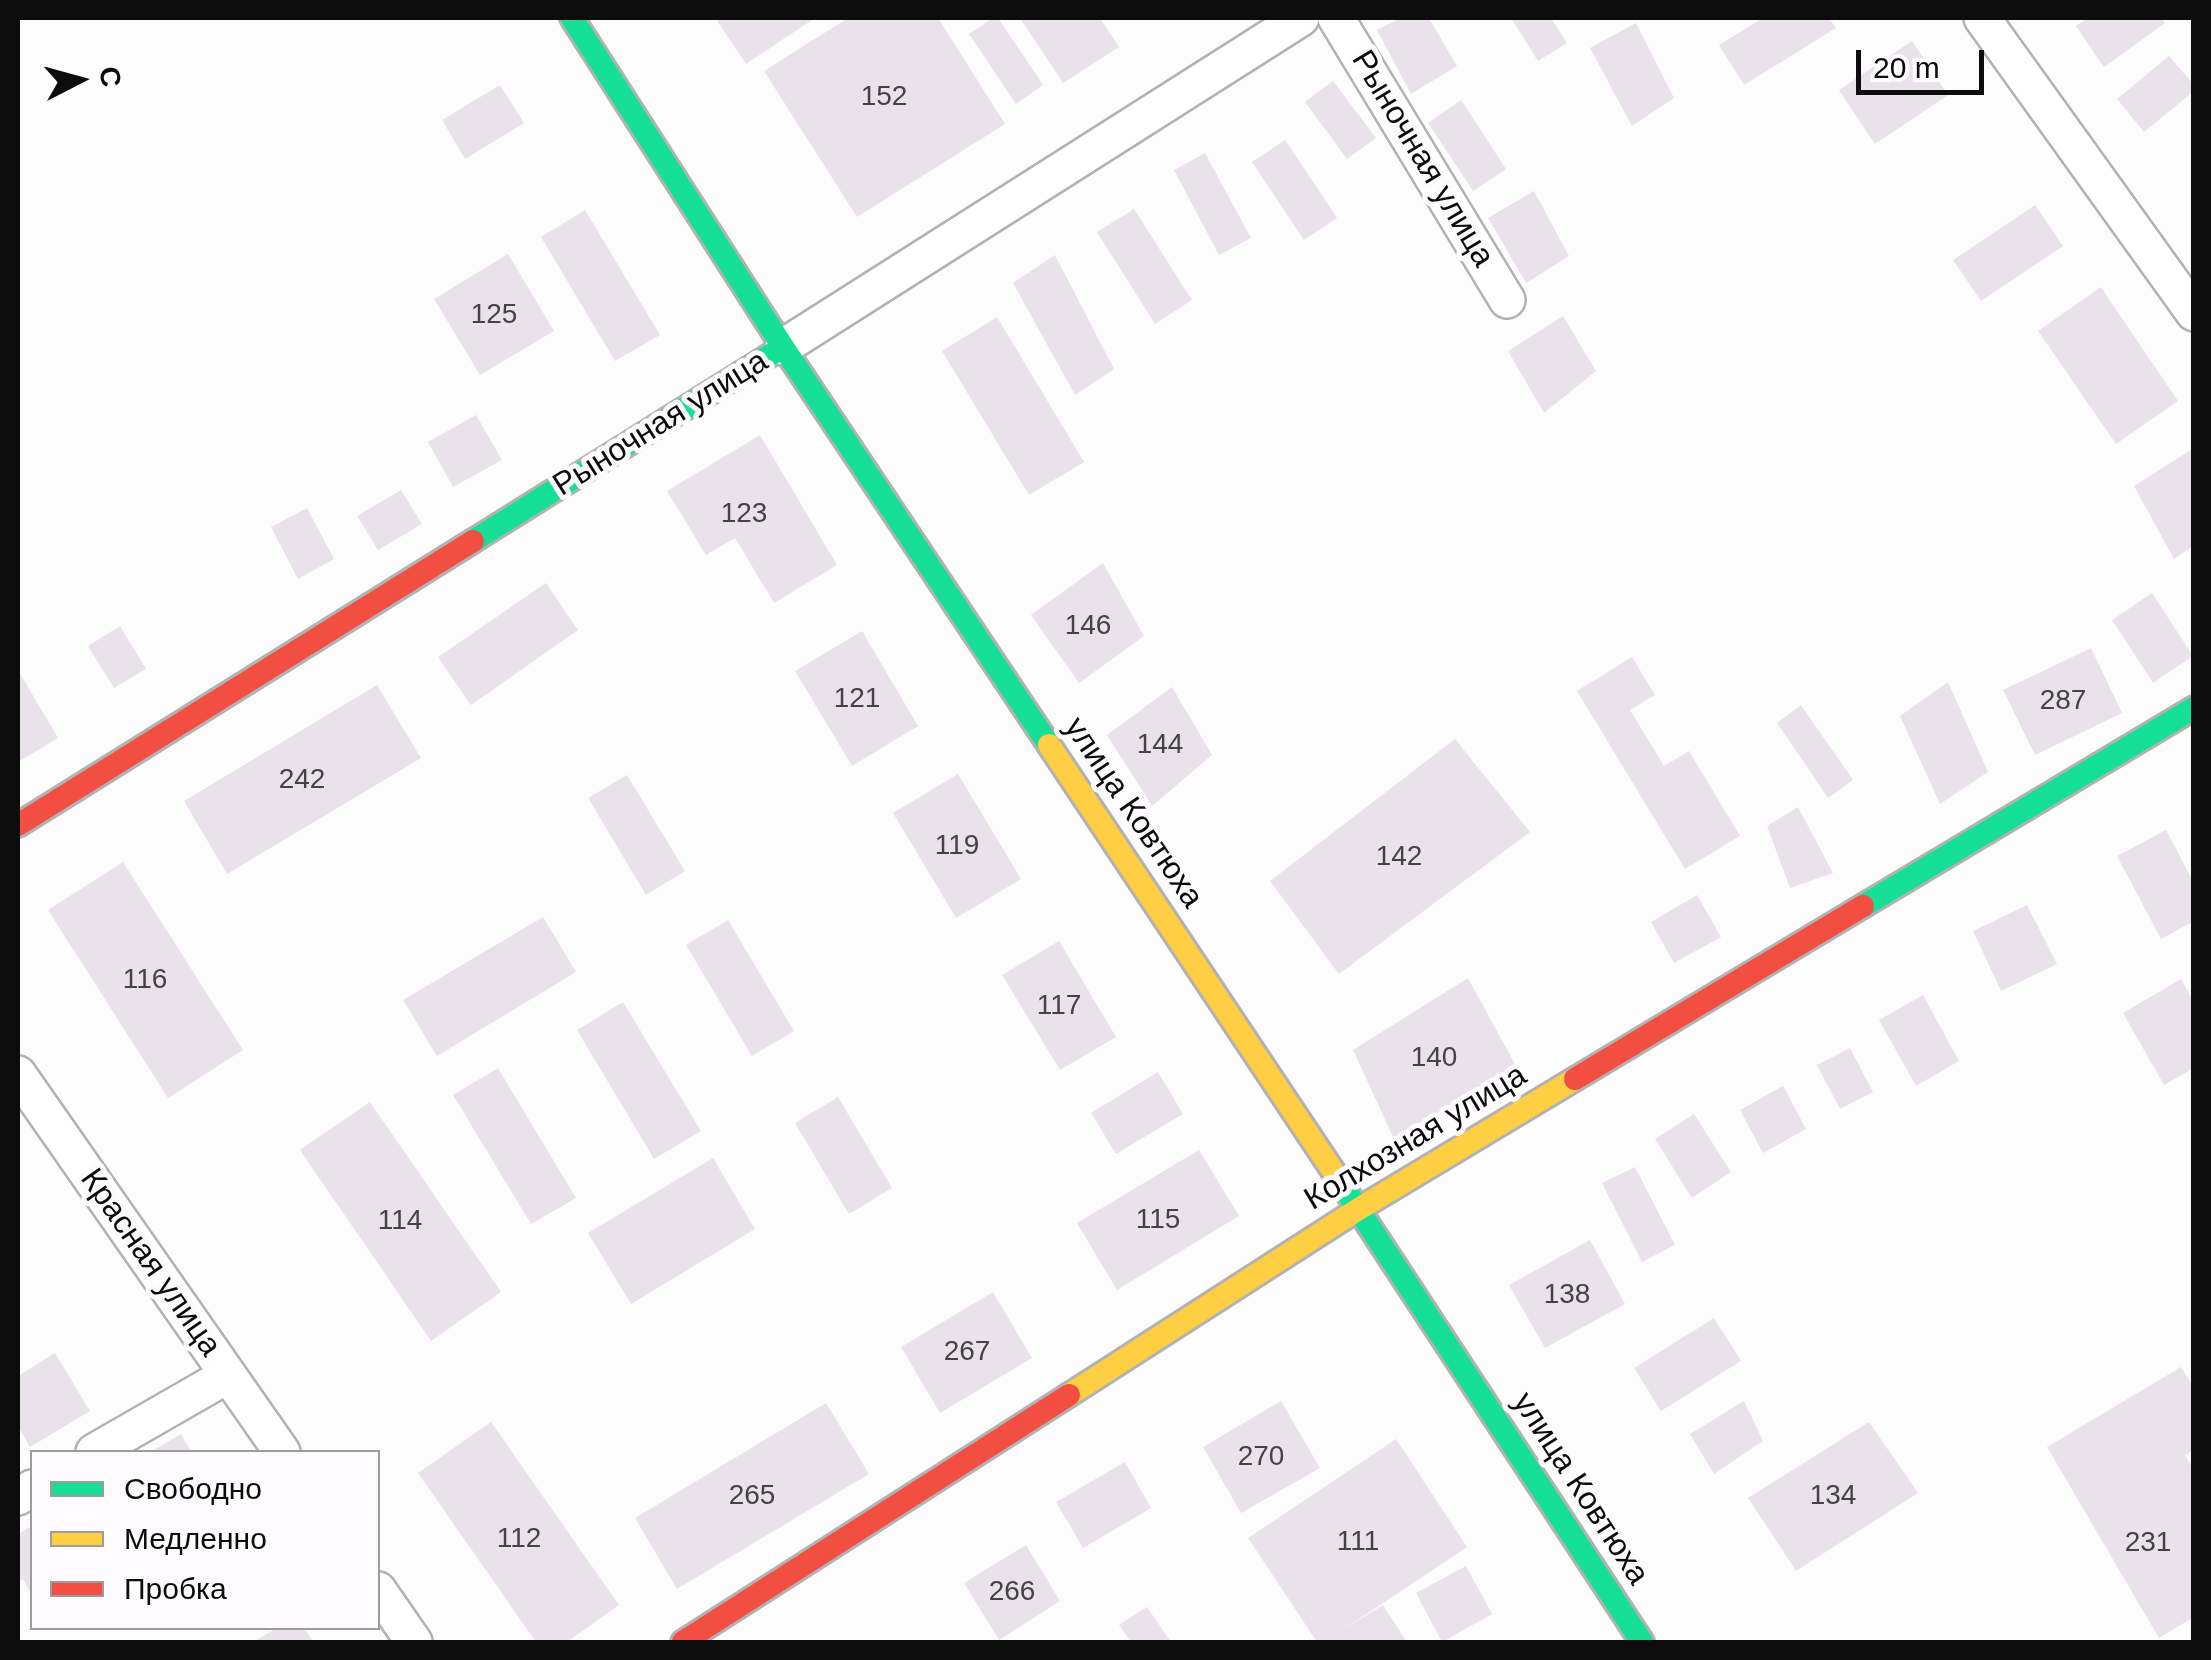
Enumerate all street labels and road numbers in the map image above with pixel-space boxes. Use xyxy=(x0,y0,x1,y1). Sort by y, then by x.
street label: Рыночная улица xyxy=(1342,44,1502,274)
street label: Рыночная улица xyxy=(547,343,775,505)
street label: улица Ковтюха xyxy=(1055,711,1211,915)
street label: Колхозная улица xyxy=(1298,1057,1534,1219)
street label: Красная улица xyxy=(71,1162,229,1364)
street label: улица Ковтюха xyxy=(1504,1386,1656,1592)

